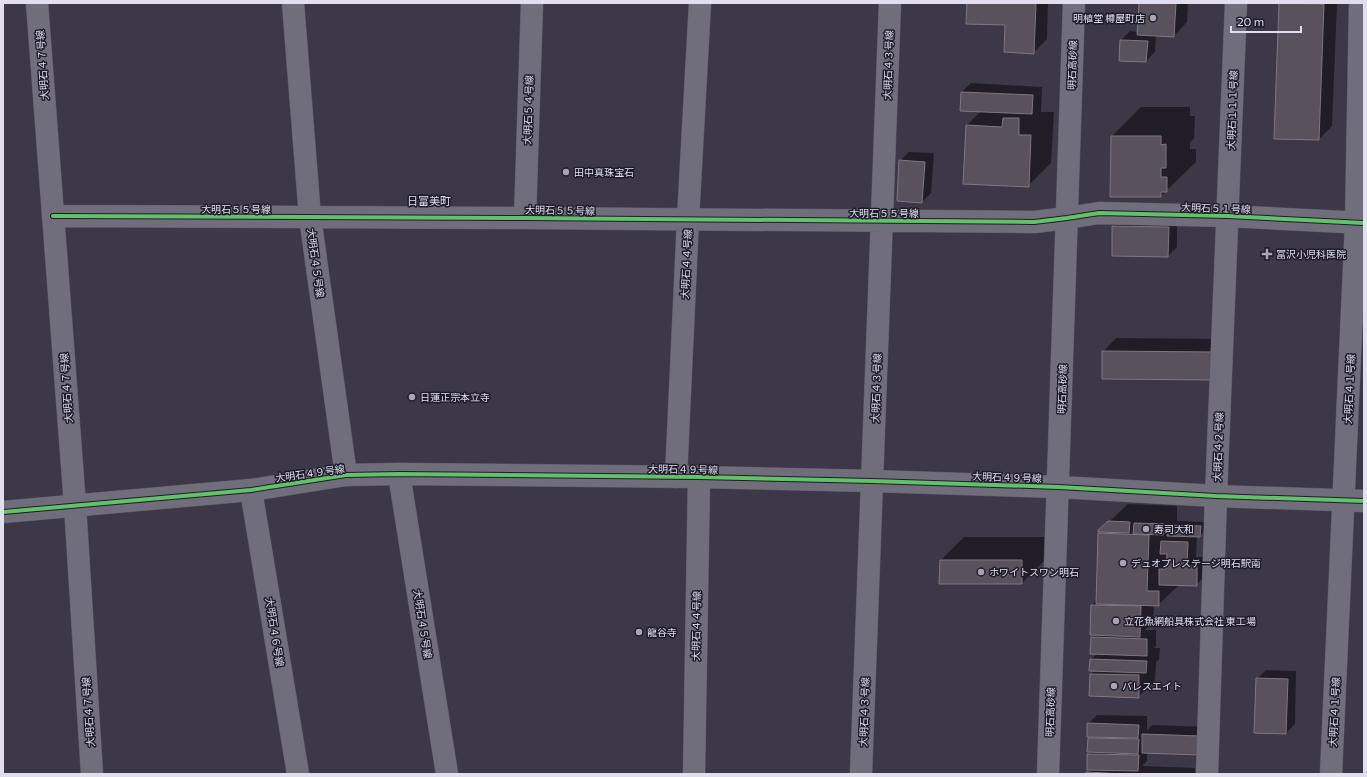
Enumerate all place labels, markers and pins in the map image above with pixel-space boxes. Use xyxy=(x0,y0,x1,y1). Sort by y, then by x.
place label: 明植堂 樽屋町店 xyxy=(1073,12,1145,24)
marker: 明植堂 樽屋町店 xyxy=(1148,13,1158,23)
place label: 田中真珠宝石 xyxy=(574,166,634,178)
marker: 田中真珠宝石 xyxy=(561,167,571,177)
marker: 冨沢小児科医院 xyxy=(1261,248,1273,260)
place label: 冨沢小児科医院 xyxy=(1276,248,1346,260)
place label: 日蓮正宗本立寺 xyxy=(420,391,490,403)
marker: 日蓮正宗本立寺 xyxy=(407,392,417,402)
place label: 寿司大和 xyxy=(1154,523,1194,535)
marker: 寿司大和 xyxy=(1141,524,1151,534)
place label: デュオプレステージ明石駅南 xyxy=(1131,557,1261,569)
marker: デュオプレステージ明石駅南 xyxy=(1118,558,1128,568)
place label: ホワイトスワン明石 xyxy=(989,566,1079,578)
marker: ホワイトスワン明石 xyxy=(976,567,986,577)
place label: 立花魚網船具株式会社 東工場 xyxy=(1124,615,1256,627)
marker: 立花魚網船具株式会社 東工場 xyxy=(1111,616,1121,626)
place label: 龍谷寺 xyxy=(647,626,677,638)
marker: 龍谷寺 xyxy=(634,627,644,637)
place label: パレスエイト xyxy=(1122,680,1182,692)
marker: パレスエイト xyxy=(1109,681,1119,691)

